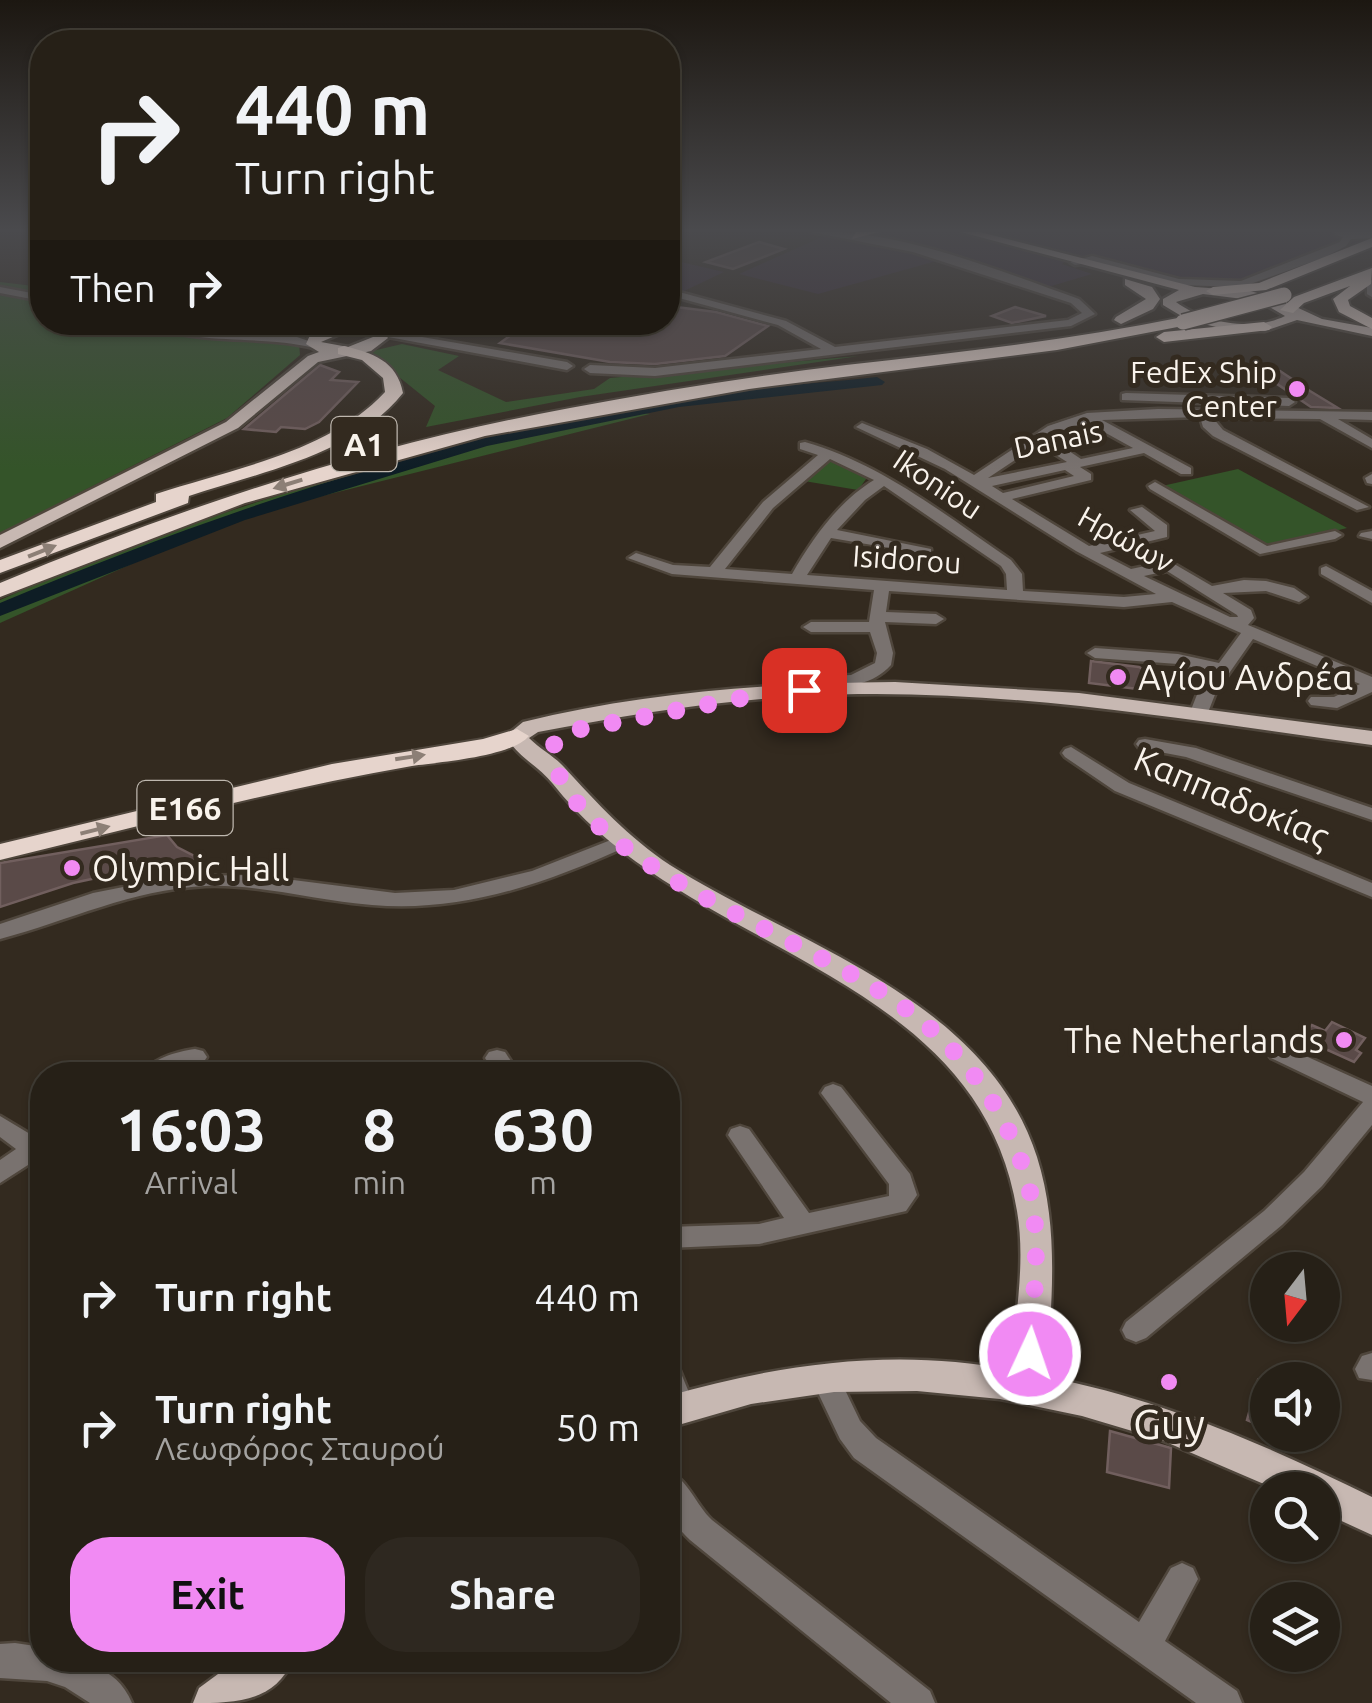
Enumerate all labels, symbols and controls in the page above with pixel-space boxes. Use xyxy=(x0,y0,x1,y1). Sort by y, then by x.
icon: right xyxy=(70,70,200,200)
text: 440 m xyxy=(235,70,430,148)
text: Turn right xyxy=(235,152,435,203)
icon: right xyxy=(176,260,231,315)
text: Then xyxy=(70,267,156,309)
place label: FedEx Ship Center xyxy=(1130,355,1278,423)
marker: FedEx Ship Center xyxy=(1286,378,1308,400)
street label: Danais xyxy=(1011,413,1105,465)
road number: A1 xyxy=(332,417,396,471)
street label: Ikoniou xyxy=(888,442,988,526)
one-way arrow xyxy=(273,477,303,492)
street label: Ηρώων xyxy=(1073,499,1179,579)
street label: Isidorou xyxy=(851,538,963,580)
one-way arrow xyxy=(27,542,57,558)
pin xyxy=(762,648,847,733)
place label: Αγίου Ανδρέα xyxy=(1138,657,1353,697)
icon: arrive xyxy=(777,663,832,718)
marker: Αγίου Ανδρέα xyxy=(1107,666,1129,688)
street label: Καππαδοκίας xyxy=(1128,738,1336,856)
one-way arrow xyxy=(395,749,426,764)
road number: E166 xyxy=(138,781,232,835)
one-way arrow xyxy=(80,822,111,837)
place label: Olympic Hall xyxy=(92,848,289,888)
marker: Olympic Hall xyxy=(61,857,83,879)
place label: The Netherlands xyxy=(1064,1020,1324,1060)
marker: The Netherlands xyxy=(1333,1029,1355,1051)
text: 16:03 xyxy=(116,1095,266,1162)
text: 8 xyxy=(362,1095,396,1162)
text: 630 xyxy=(492,1095,594,1162)
text: Arrival xyxy=(145,1164,238,1200)
text: min xyxy=(352,1164,406,1200)
text: m xyxy=(529,1164,557,1200)
north arrow xyxy=(1250,1252,1340,1342)
map controls xyxy=(1250,1252,1340,1672)
icon: right xyxy=(70,1270,125,1325)
text: Turn right xyxy=(155,1276,332,1318)
text: 440 m xyxy=(534,1276,640,1318)
position arrow xyxy=(978,1302,1082,1406)
button: sound xyxy=(1250,1362,1340,1452)
marker: Guy xyxy=(1158,1371,1180,1393)
text: Turn right xyxy=(155,1388,332,1430)
icon: right xyxy=(70,1400,125,1455)
place label: Guy xyxy=(1133,1400,1205,1447)
text: 50 m xyxy=(556,1406,640,1448)
text: Λεωφόρος Σταυρού xyxy=(155,1430,445,1466)
button: search xyxy=(1250,1472,1340,1562)
button: Exit xyxy=(70,1537,345,1652)
button: Share xyxy=(365,1537,640,1652)
button: layers xyxy=(1250,1582,1340,1672)

